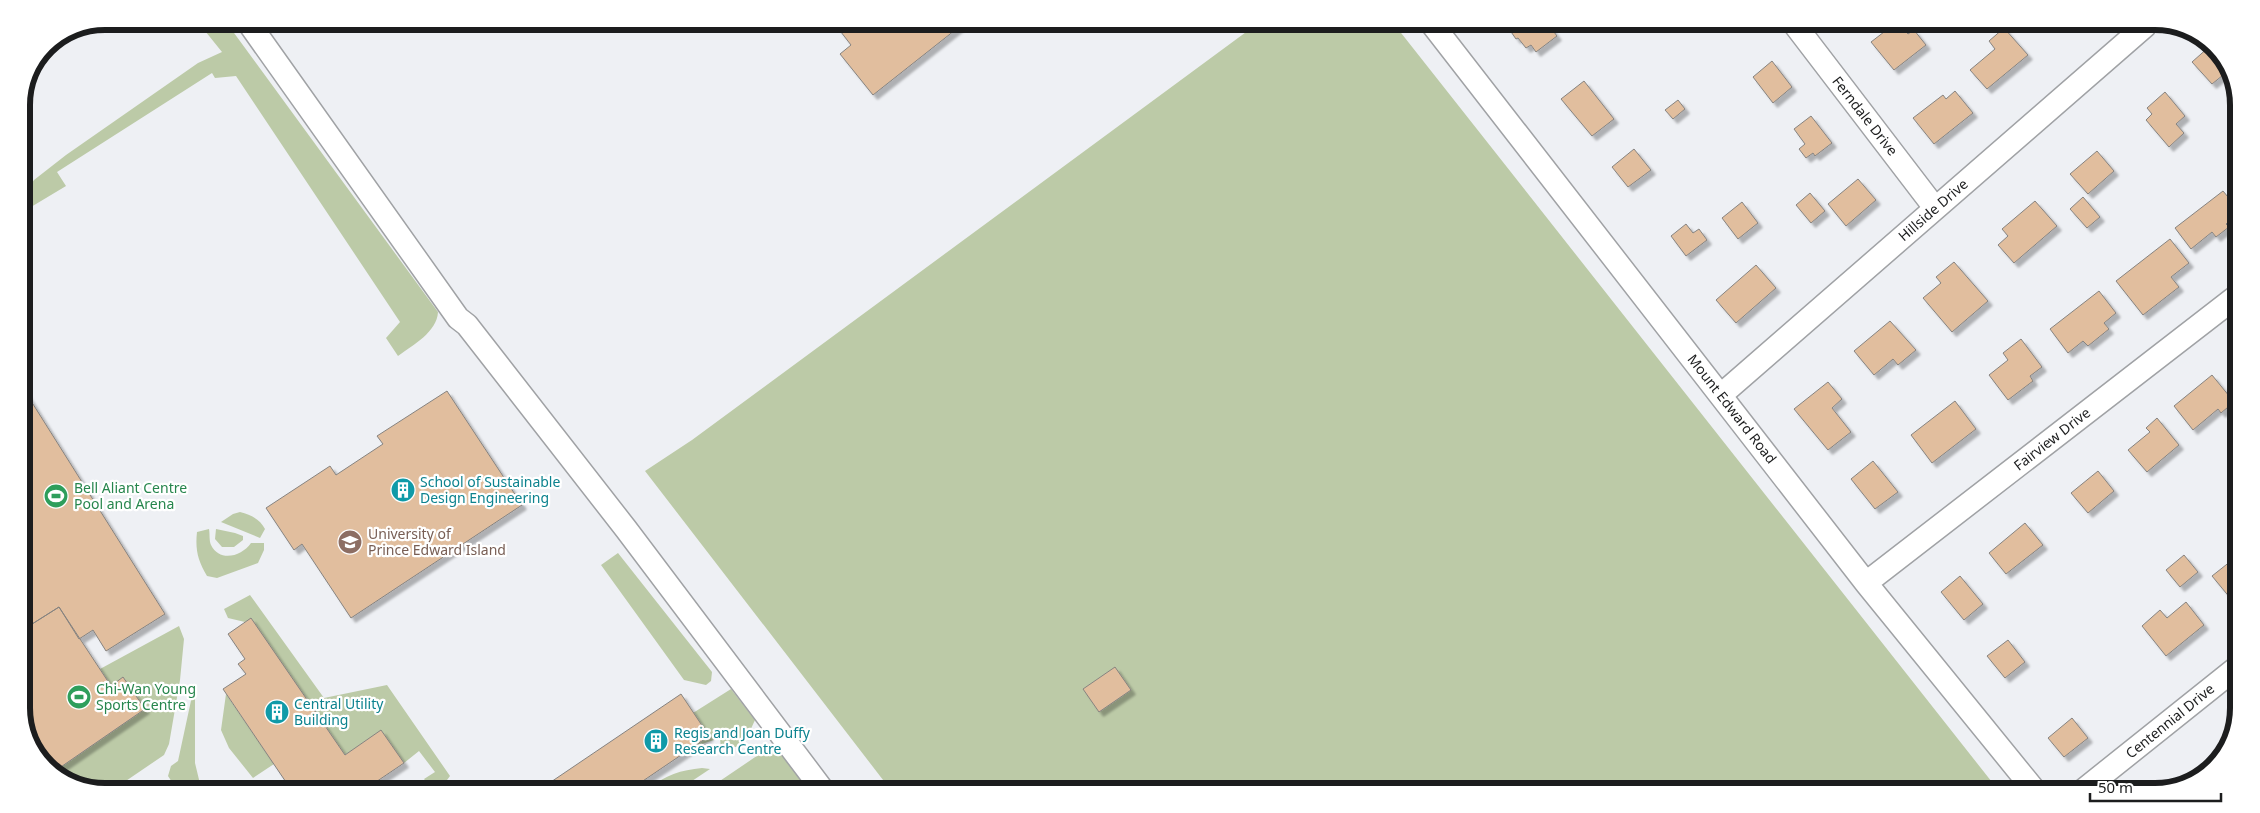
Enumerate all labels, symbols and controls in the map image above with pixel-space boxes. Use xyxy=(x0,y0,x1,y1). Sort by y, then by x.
street label: Ferndale Drive xyxy=(1828,72,1902,159)
street label: Hillside Drive xyxy=(1894,174,1972,245)
street label: Mount Edward Road xyxy=(1684,350,1781,467)
street label: Fairview Drive xyxy=(2010,403,2094,474)
place label: School of Sustainable Design Engineering xyxy=(420,472,560,507)
building icon: School of Sustainable Design Engineering xyxy=(390,477,416,503)
place label: Bell Aliant Centre Pool and Arena xyxy=(74,478,187,513)
sports icon: Bell Aliant Centre Pool and Arena xyxy=(43,483,69,509)
place label: University of Prince Edward Island xyxy=(368,524,506,559)
school or university icon: University of Prince Edward Island xyxy=(337,529,363,555)
place label: Chi-Wan Young Sports Centre xyxy=(96,679,196,714)
street label: Centennial Drive xyxy=(2121,679,2218,762)
sports icon: Chi-Wan Young Sports Centre xyxy=(66,684,92,710)
place label: Central Utility Building xyxy=(294,694,384,729)
building icon: Central Utility Building xyxy=(264,699,290,725)
place label: Regis and Joan Duffy Research Centre xyxy=(674,723,811,758)
building icon: Regis and Joan Duffy Research Centre xyxy=(643,728,669,754)
scale bar xyxy=(2090,770,2221,802)
text: 50 m xyxy=(2098,777,2133,797)

